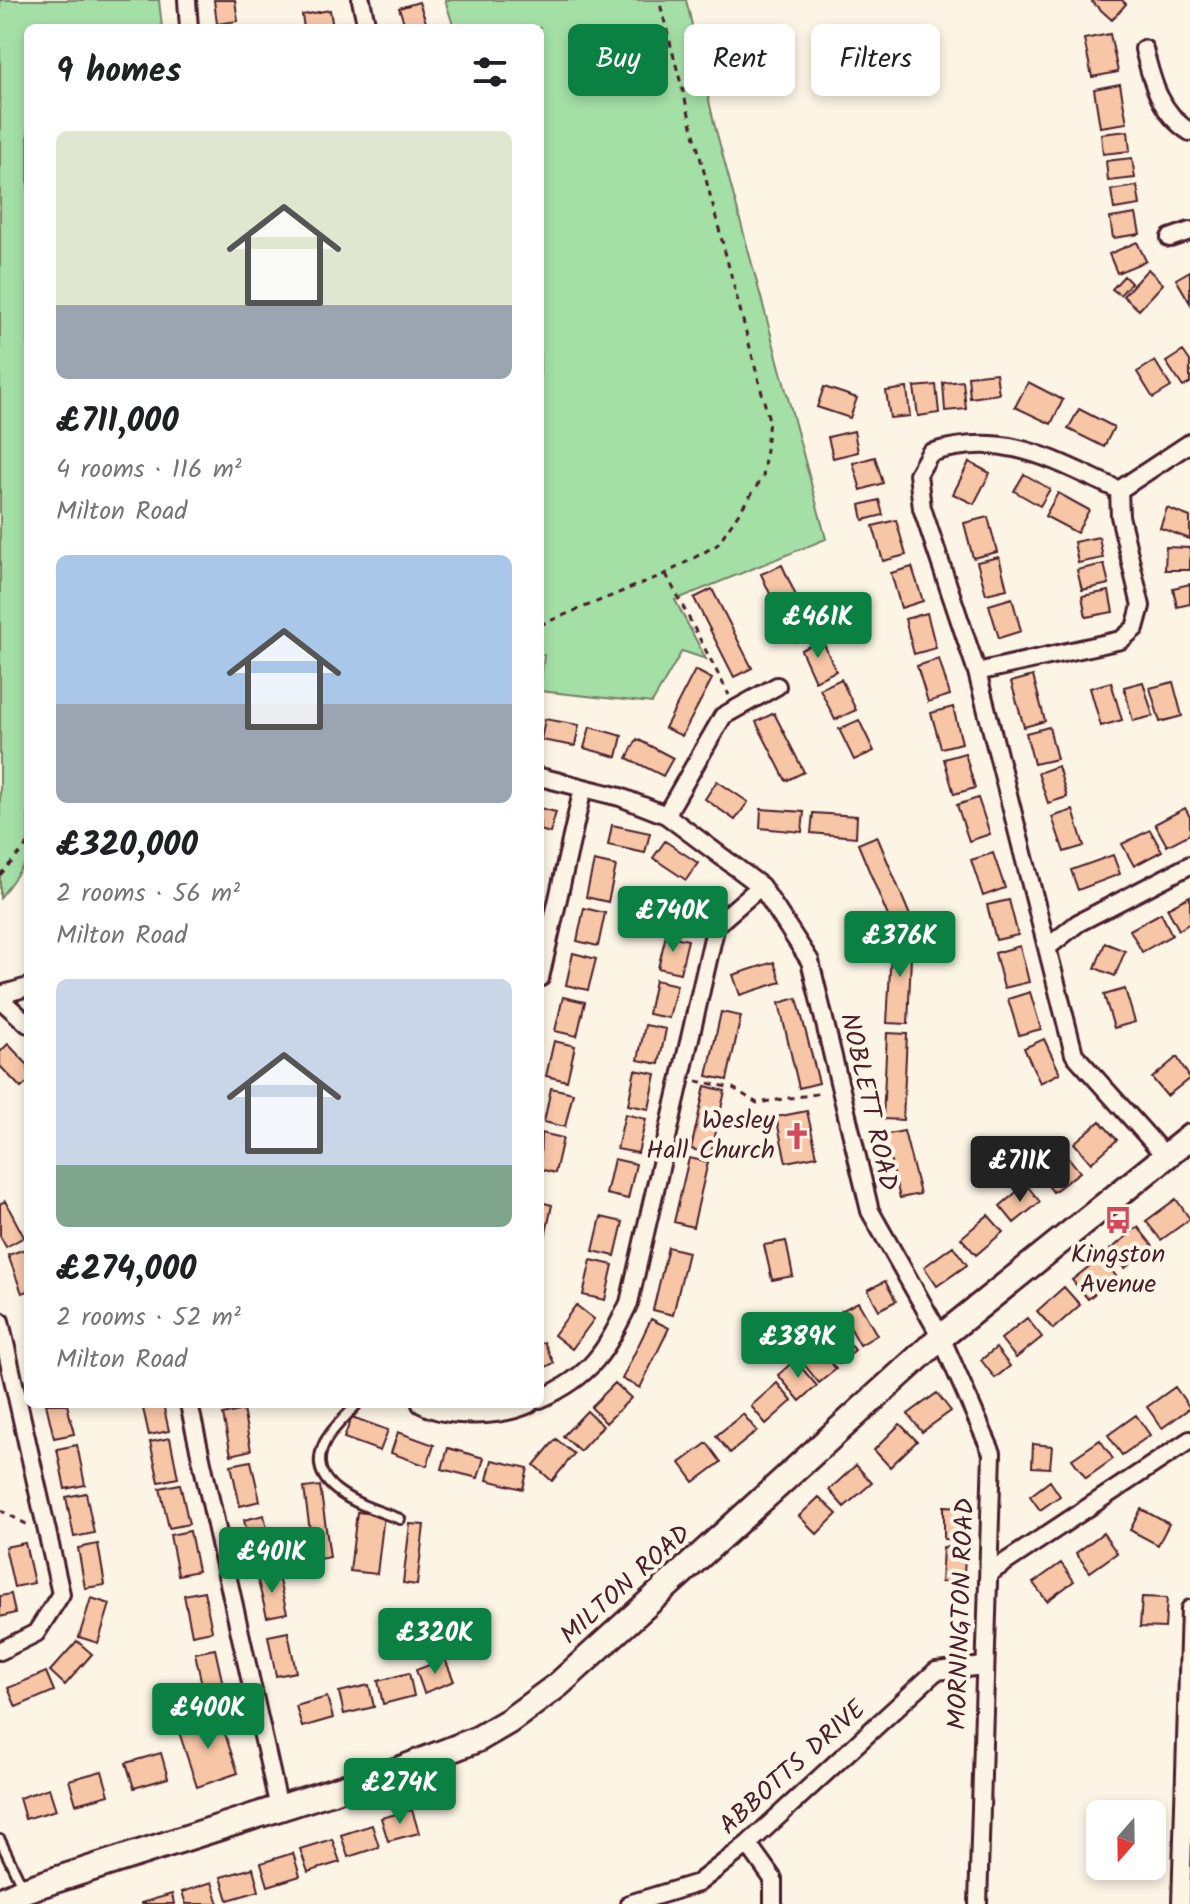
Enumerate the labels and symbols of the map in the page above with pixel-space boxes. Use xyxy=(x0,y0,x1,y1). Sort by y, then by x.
pin: £461K xyxy=(762,592,874,660)
pin: £740K xyxy=(617,886,729,954)
pin: £376K xyxy=(844,911,956,979)
street label: NOBLETT ROAD xyxy=(827,1009,909,1195)
place label: Wesley Hall Church xyxy=(646,1100,776,1172)
church icon: Wesley Hall Church xyxy=(782,1121,812,1151)
pin: £711K xyxy=(964,1136,1076,1204)
bus stop icon: Kingston Avenue xyxy=(1103,1205,1133,1235)
place label: Kingston Avenue xyxy=(1071,1234,1165,1306)
pin: £389K xyxy=(742,1312,854,1380)
street label: MORNINGTON ROAD xyxy=(937,1497,987,1731)
street label: MILTON ROAD xyxy=(551,1514,701,1656)
pin: £401K xyxy=(216,1527,328,1595)
pin: £320K xyxy=(379,1608,491,1676)
pin: £400K xyxy=(152,1683,264,1751)
street label: ABBOTTS DRIVE xyxy=(710,1690,877,1846)
pin: £274K xyxy=(344,1758,456,1826)
north arrow xyxy=(1086,1800,1166,1880)

